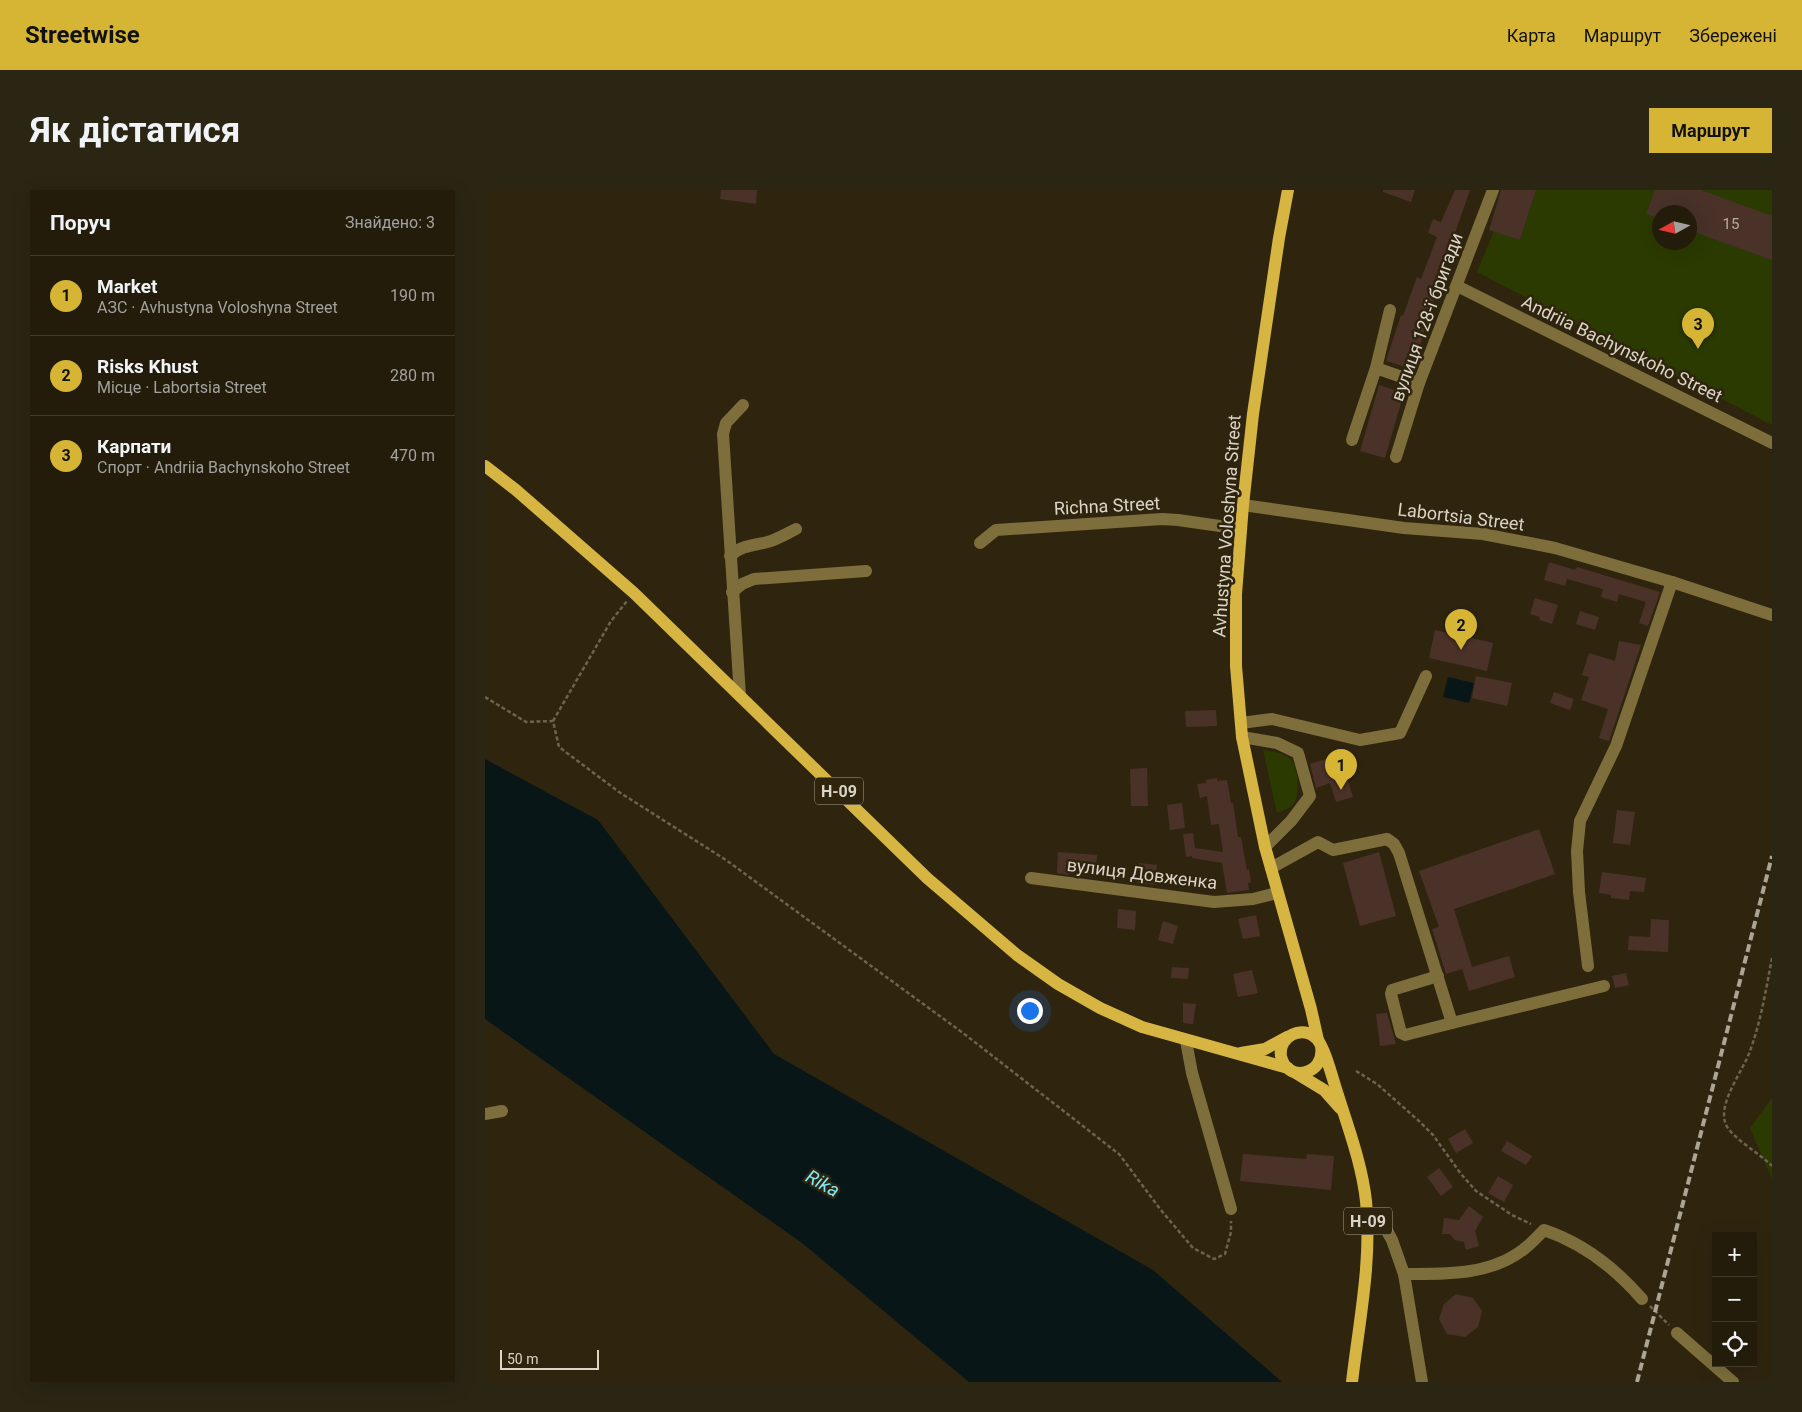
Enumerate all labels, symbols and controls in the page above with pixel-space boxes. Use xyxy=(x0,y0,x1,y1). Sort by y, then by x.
text: Streetwise xyxy=(25,21,140,49)
text: Карта xyxy=(1507,25,1556,46)
text: Маршрут xyxy=(1584,25,1661,46)
text: Збережені xyxy=(1689,25,1777,46)
button: Маршрут xyxy=(1649,108,1772,153)
text: Як дістатися xyxy=(30,110,240,151)
north arrow xyxy=(1652,205,1697,250)
text: Поруч xyxy=(50,211,111,235)
text: Знайдено: 3 xyxy=(345,213,435,232)
house number: 15 xyxy=(1723,215,1739,233)
street label: вулиця 128-ї бригади xyxy=(1386,230,1467,404)
text: Market xyxy=(97,275,157,298)
text: 1 xyxy=(61,286,71,305)
text: 190 m xyxy=(390,286,435,305)
street label: Andriia Bachynskoho Street xyxy=(1518,291,1726,406)
text: АЗС · Avhustyna Voloshyna Street xyxy=(97,298,338,317)
pin: 3 xyxy=(1682,308,1714,349)
text: Risks Khust xyxy=(97,355,198,378)
text: 2 xyxy=(61,366,71,385)
text: 280 m xyxy=(390,366,435,385)
text: Місце · Labortsia Street xyxy=(97,378,267,397)
street label: Avhustyna Voloshyna Street xyxy=(1208,414,1245,638)
text: Карпати xyxy=(97,435,171,458)
text: 3 xyxy=(61,446,71,465)
text: 470 m xyxy=(390,446,435,465)
text: Спорт · Andriia Bachynskoho Street xyxy=(97,458,350,477)
street label: Richna Street xyxy=(1053,492,1161,519)
street label: Labortsia Street xyxy=(1396,498,1526,535)
pin: 2 xyxy=(1445,609,1477,650)
pin: 1 xyxy=(1325,749,1357,790)
road number: Н-09 xyxy=(815,778,863,804)
street label: вулиця Довженка xyxy=(1066,854,1218,893)
your location xyxy=(1017,998,1043,1024)
water label: Rika xyxy=(802,1165,844,1202)
road number: Н-09 xyxy=(1344,1208,1392,1234)
map controls xyxy=(1712,1232,1757,1367)
button: + xyxy=(1712,1232,1757,1277)
button: − xyxy=(1712,1277,1757,1322)
button: locate xyxy=(1712,1322,1757,1367)
scale bar xyxy=(500,1347,599,1370)
text: 50 m xyxy=(507,1351,539,1367)

